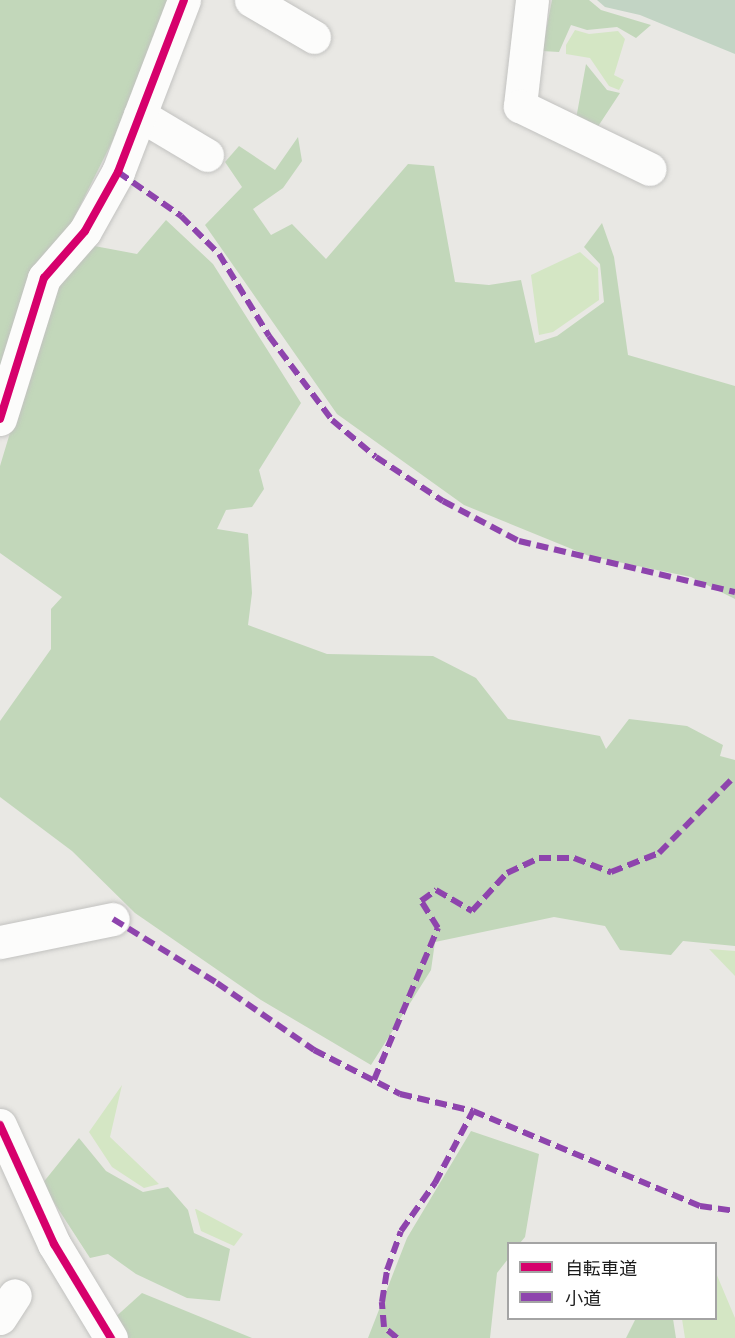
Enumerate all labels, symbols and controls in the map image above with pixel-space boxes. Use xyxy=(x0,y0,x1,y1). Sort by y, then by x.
legend xyxy=(507,1242,717,1320)
text: 自転車道 xyxy=(565,1257,637,1279)
text: 小道 xyxy=(565,1287,601,1309)

